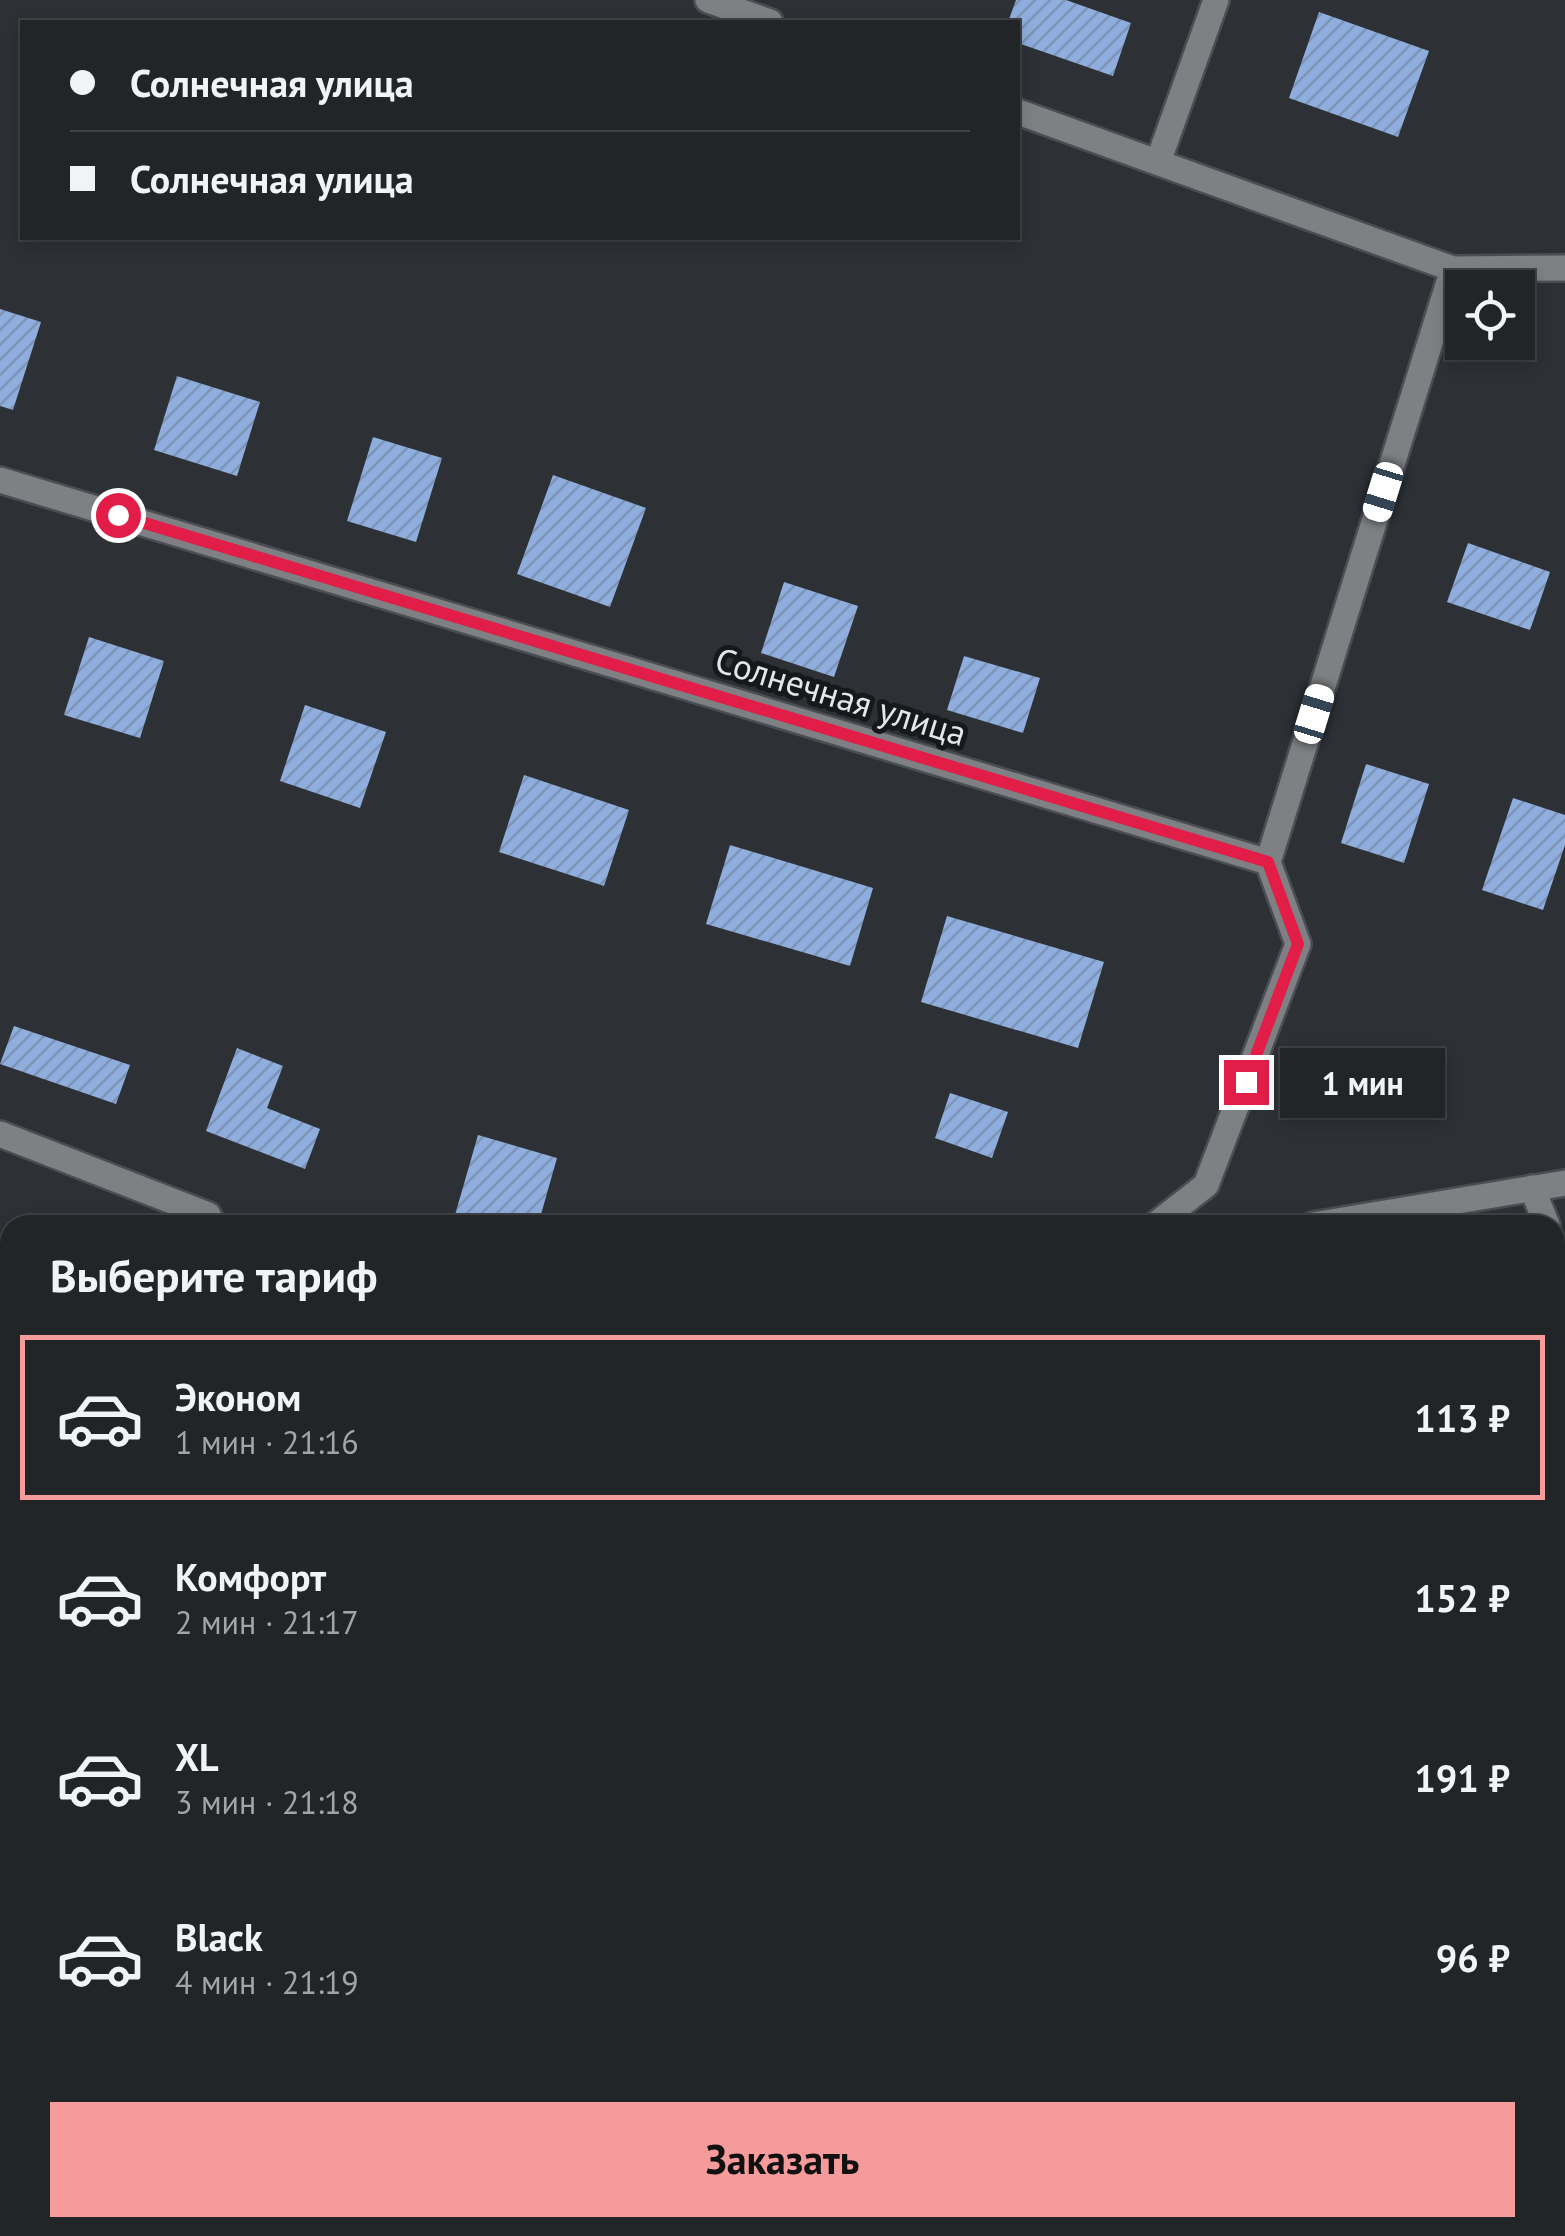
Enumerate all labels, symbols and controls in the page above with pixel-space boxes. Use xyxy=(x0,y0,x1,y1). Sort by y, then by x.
text: Солнечная улица xyxy=(130,58,414,107)
text: Солнечная улица xyxy=(130,154,414,203)
map controls xyxy=(1445,270,1535,360)
button: locate xyxy=(1445,270,1535,360)
car xyxy=(1360,459,1406,525)
route start xyxy=(96,493,141,538)
street label: Солнечная улица xyxy=(710,636,972,756)
car xyxy=(1291,681,1337,747)
callout: 1 мин xyxy=(1281,1047,1446,1117)
route end xyxy=(1224,1060,1269,1105)
text: 1 мин xyxy=(1321,1062,1404,1104)
text: Выберите тариф xyxy=(50,1246,377,1304)
text: Эконом xyxy=(175,1372,301,1421)
icon: car xyxy=(55,1373,145,1463)
text: 113 ₽ xyxy=(1414,1393,1510,1442)
text: 1 мин · 21:16 xyxy=(175,1421,359,1463)
text: Комфорт xyxy=(175,1552,326,1601)
icon: car xyxy=(55,1553,145,1643)
text: 152 ₽ xyxy=(1414,1573,1510,1622)
text: 2 мин · 21:17 xyxy=(175,1601,359,1643)
text: XL xyxy=(175,1732,219,1781)
icon: car xyxy=(55,1733,145,1823)
text: 191 ₽ xyxy=(1414,1753,1510,1802)
text: 3 мин · 21:18 xyxy=(175,1781,359,1823)
text: Black xyxy=(175,1912,263,1961)
icon: car xyxy=(55,1913,145,2003)
text: 96 ₽ xyxy=(1436,1933,1510,1982)
text: 4 мин · 21:19 xyxy=(175,1961,359,2003)
button: Заказать xyxy=(50,2102,1515,2217)

